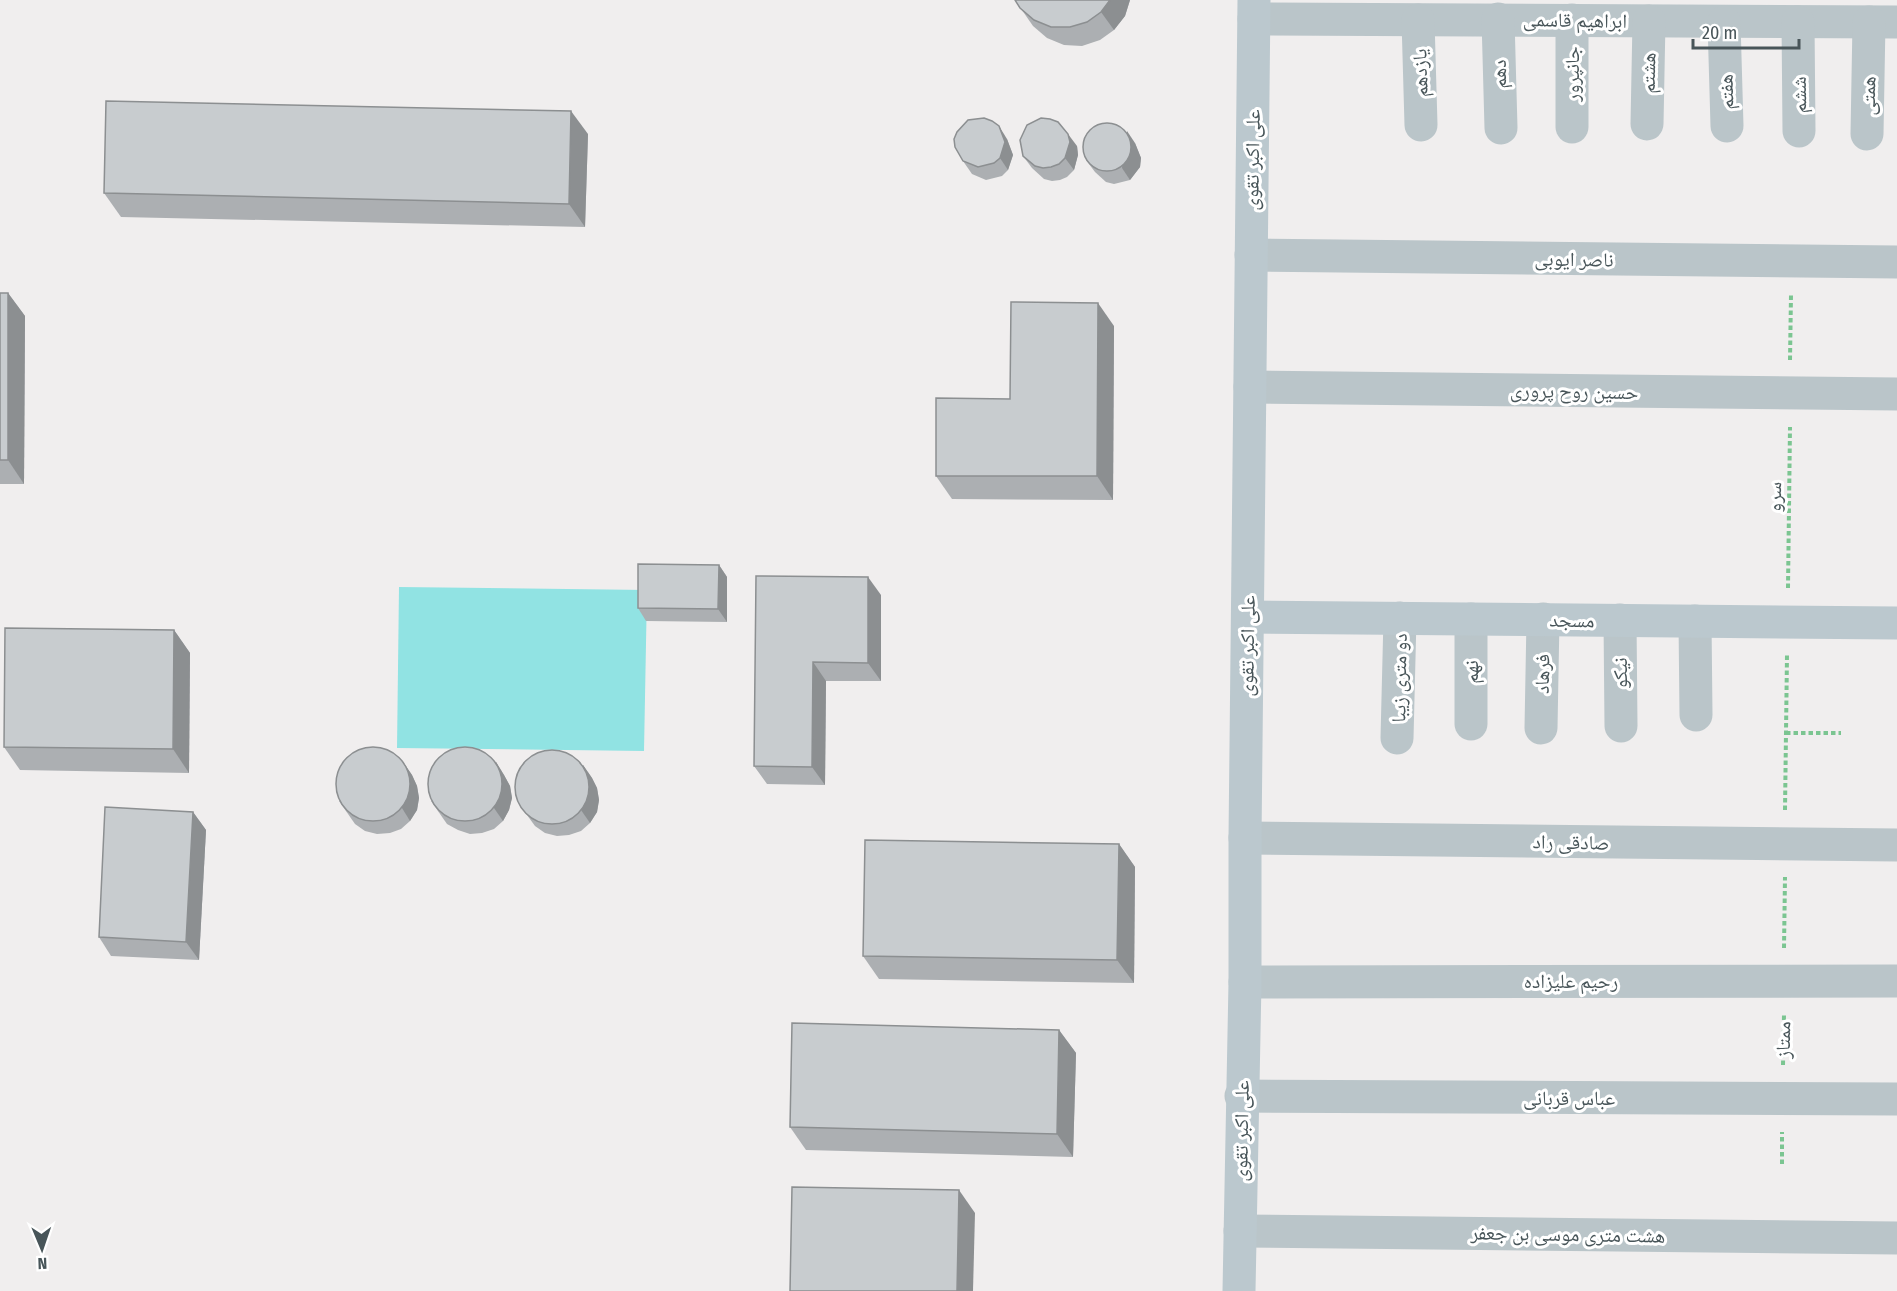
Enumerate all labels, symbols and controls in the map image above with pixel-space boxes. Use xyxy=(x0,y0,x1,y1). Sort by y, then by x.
street label: ابراهیم قاسمی xyxy=(1523,7,1627,35)
scale bar xyxy=(1693,12,1800,50)
text: 20 m xyxy=(1702,22,1737,44)
street label: جانپرور xyxy=(1560,46,1584,103)
street label: یازدهم xyxy=(1407,48,1435,98)
street label: هشتم xyxy=(1636,52,1662,94)
street label: دهم xyxy=(1487,59,1513,89)
street label: هفتم xyxy=(1713,74,1741,110)
street label: ششم xyxy=(1787,76,1813,114)
street label: همتی xyxy=(1856,76,1880,116)
street label: علی اکبر تقوی xyxy=(1239,109,1265,211)
street label: ناصر ایوبی xyxy=(1534,246,1614,272)
street label: حسین روح پروری xyxy=(1510,378,1639,405)
street label: سرو xyxy=(1762,481,1786,513)
street label: علی اکبر تقوی xyxy=(1234,595,1260,697)
street label: مسجد xyxy=(1549,608,1595,632)
street label: دو متری زیبا xyxy=(1386,633,1412,723)
street label: فرهاد xyxy=(1530,654,1554,694)
street label: نیکو xyxy=(1608,657,1632,689)
street label: نهم xyxy=(1459,660,1485,684)
street label: صادقی راد xyxy=(1532,829,1610,855)
street label: رحیم علیزاده xyxy=(1524,969,1618,995)
street label: ممتاز xyxy=(1771,1021,1795,1060)
street label: علی اکبر تقوی xyxy=(1228,1080,1254,1182)
street label: عباس قربانی xyxy=(1523,1086,1615,1110)
north arrow xyxy=(12,1219,72,1279)
street label: هشت متری موسی بن جعفر xyxy=(1469,1220,1666,1248)
text: N xyxy=(37,1254,48,1273)

